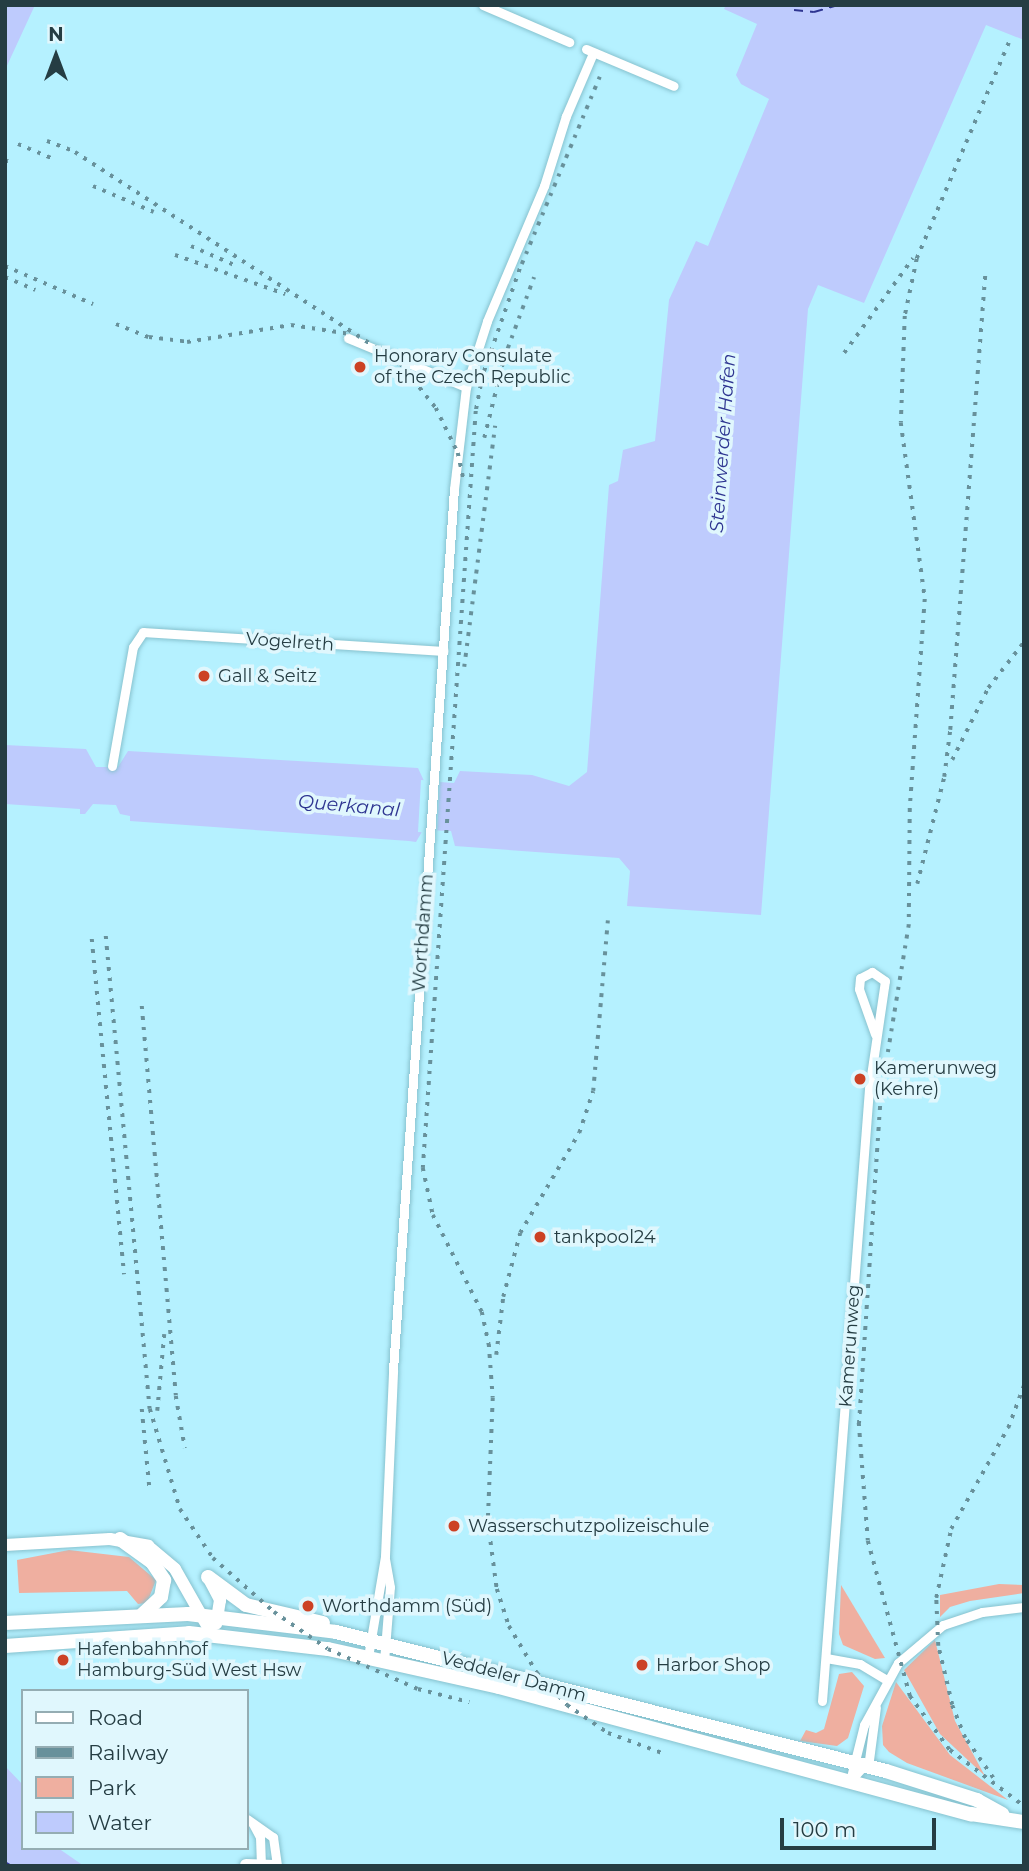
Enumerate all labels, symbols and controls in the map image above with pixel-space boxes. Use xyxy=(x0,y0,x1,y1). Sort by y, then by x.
north arrow xyxy=(21,21,91,91)
text: N xyxy=(48,23,64,46)
place label: Honorary Consulate of the Czech Republic xyxy=(374,346,571,388)
water label: Steinwerder Hafen xyxy=(705,353,741,533)
marker: Honorary Consulate of the Czech Republic xyxy=(352,359,368,375)
street label: Vogelreth xyxy=(245,628,335,656)
place label: Gall & Seitz xyxy=(218,665,317,687)
marker: Gall & Seitz xyxy=(196,668,212,684)
water label: Querkanal xyxy=(297,790,401,822)
street label: Worthdamm xyxy=(408,873,438,993)
place label: Kamerunweg (Kehre) xyxy=(874,1058,997,1100)
marker: Kamerunweg (Kehre) xyxy=(852,1071,868,1087)
place label: tankpool24 xyxy=(554,1226,656,1248)
marker: tankpool24 xyxy=(532,1229,548,1245)
street label: Kamerunweg xyxy=(835,1284,865,1408)
place label: Wasserschutzpolizeischule xyxy=(468,1515,709,1537)
marker: Wasserschutzpolizeischule xyxy=(446,1518,462,1534)
place label: Worthdamm (Süd) xyxy=(322,1595,492,1617)
marker: Worthdamm (Süd) xyxy=(300,1598,316,1614)
place label: Hafenbahnhof Hamburg-Süd West Hsw xyxy=(77,1639,301,1682)
street label: Veddeler Damm xyxy=(439,1647,589,1707)
marker: Hafenbahnhof Hamburg-Süd West Hsw xyxy=(55,1652,71,1668)
place label: Harbor Shop xyxy=(656,1654,770,1676)
marker: Harbor Shop xyxy=(634,1657,650,1673)
legend xyxy=(21,1689,248,1850)
text: Road xyxy=(88,1705,143,1730)
text: Railway xyxy=(88,1740,168,1765)
text: Park xyxy=(88,1775,136,1800)
scale bar xyxy=(784,1804,940,1848)
text: Water xyxy=(88,1810,152,1835)
text: 100 m xyxy=(793,1817,856,1842)

